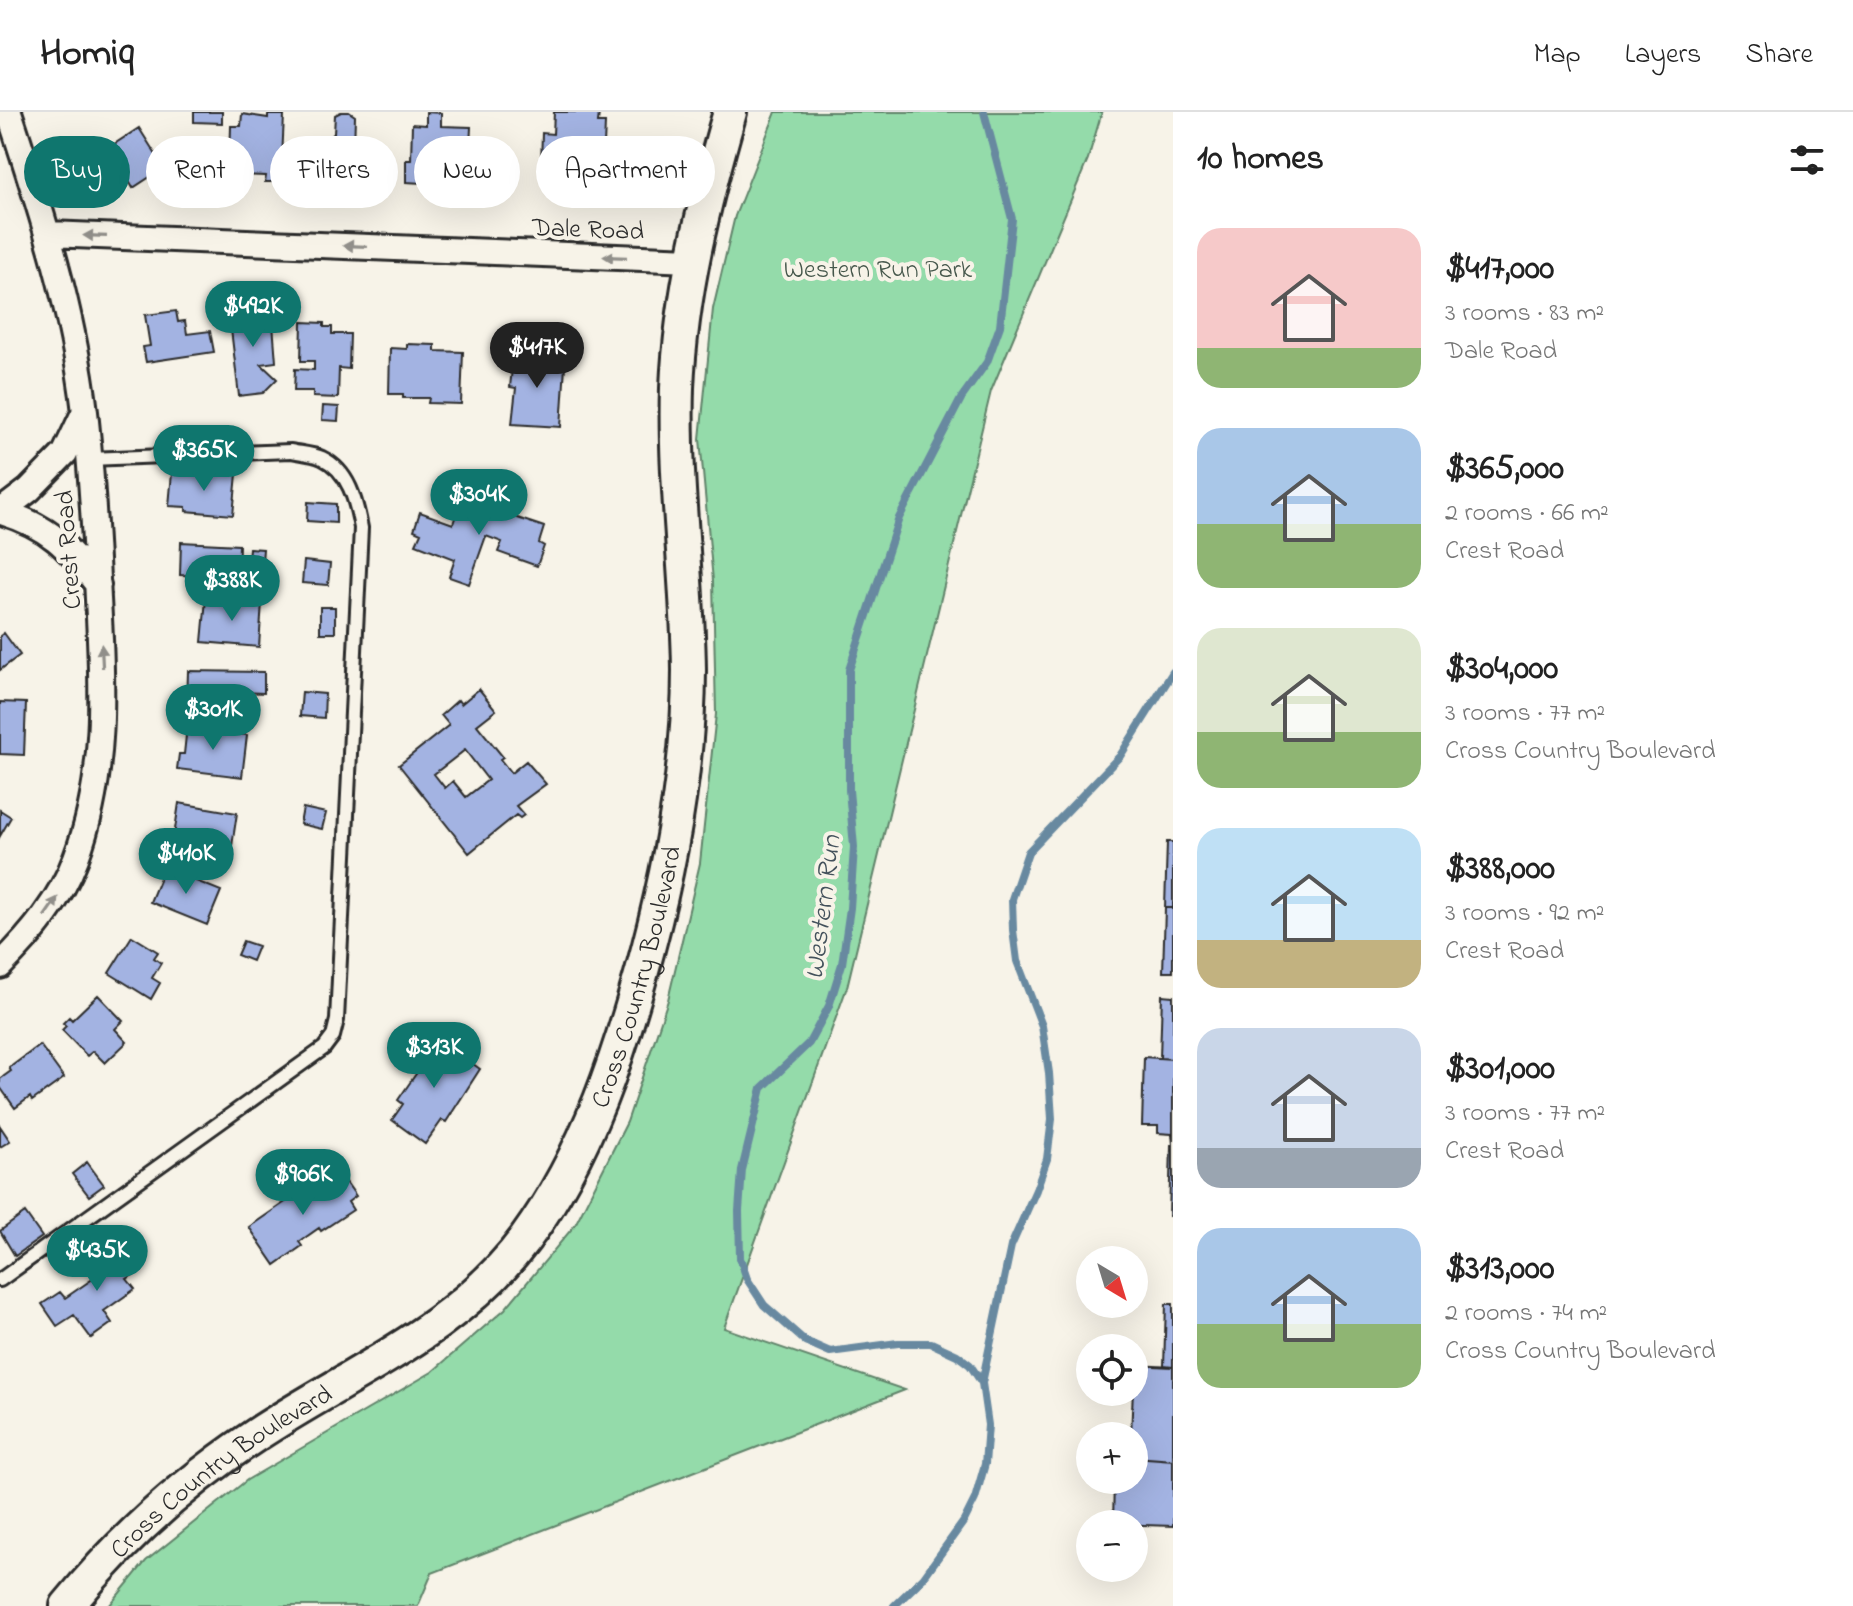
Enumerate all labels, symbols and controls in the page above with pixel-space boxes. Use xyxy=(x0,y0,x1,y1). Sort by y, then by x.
text: Homiq xyxy=(40,27,134,83)
text: Map xyxy=(1533,35,1581,76)
text: Layers xyxy=(1625,35,1701,76)
text: Share xyxy=(1745,35,1813,76)
text: 10 homes xyxy=(1197,135,1324,185)
chip: Buy xyxy=(24,136,130,208)
chip: Rent xyxy=(146,136,254,208)
chip: Filters xyxy=(270,136,398,208)
chip: New xyxy=(414,136,520,208)
chip: Apartment xyxy=(536,136,715,208)
icon: filters xyxy=(1785,138,1829,182)
street label: Dale Road xyxy=(530,210,645,252)
one-way arrow xyxy=(82,229,107,242)
one-way arrow xyxy=(342,240,367,253)
text: $417,000 xyxy=(1445,245,1554,295)
one-way arrow xyxy=(602,250,627,263)
park label: Western Run Park xyxy=(784,252,973,290)
icon: home xyxy=(1261,260,1357,356)
pin: $492K xyxy=(197,281,309,349)
text: $492K xyxy=(223,288,283,326)
text: 3 rooms · 83 m² xyxy=(1445,295,1604,333)
pin: $417K xyxy=(481,322,593,390)
text: $417K xyxy=(508,329,566,367)
text: Dale Road xyxy=(1445,333,1557,371)
pin: $365K xyxy=(148,425,260,493)
text: $365K xyxy=(171,432,237,470)
text: $365,000 xyxy=(1445,445,1564,495)
icon: home xyxy=(1261,460,1357,556)
pin: $304K xyxy=(423,469,535,537)
text: $304K xyxy=(448,476,510,514)
street label: Crest Road xyxy=(47,489,93,610)
text: 2 rooms · 66 m² xyxy=(1445,495,1609,533)
text: Crest Road xyxy=(1445,533,1564,571)
pin: $388K xyxy=(176,555,288,623)
text: $388K xyxy=(203,562,261,600)
one-way arrow xyxy=(95,643,108,668)
text: $304,000 xyxy=(1445,645,1558,695)
icon: home xyxy=(1261,660,1357,756)
pin: $301K xyxy=(157,684,269,752)
text: $301K xyxy=(184,691,242,729)
text: 3 rooms · 77 m² xyxy=(1445,695,1605,733)
text: Cross Country Boulevard xyxy=(1445,733,1716,771)
pin: $410K xyxy=(130,828,242,896)
water label: Western Run xyxy=(795,832,854,982)
text: $410K xyxy=(157,835,215,873)
street label: Cross Country Boulevard xyxy=(583,843,693,1114)
text: $388,000 xyxy=(1445,845,1555,895)
icon: home xyxy=(1261,860,1357,956)
text: 3 rooms · 92 m² xyxy=(1445,895,1604,933)
one-way arrow xyxy=(43,896,58,917)
text: Crest Road xyxy=(1445,933,1564,971)
pin: $313K xyxy=(378,1022,490,1090)
text: $313K xyxy=(405,1029,463,1067)
text: $301,000 xyxy=(1445,1045,1555,1095)
icon: home xyxy=(1261,1060,1357,1156)
text: 3 rooms · 77 m² xyxy=(1445,1095,1605,1133)
text: Crest Road xyxy=(1445,1133,1564,1171)
pin: $906K xyxy=(247,1149,359,1217)
text: $906K xyxy=(274,1156,332,1194)
pin: $435K xyxy=(41,1225,153,1293)
text: $435K xyxy=(65,1232,129,1270)
text: $313,000 xyxy=(1445,1245,1554,1295)
north arrow xyxy=(1076,1246,1148,1318)
map controls xyxy=(1076,1246,1148,1582)
icon: home xyxy=(1261,1260,1357,1356)
text: 2 rooms · 74 m² xyxy=(1445,1295,1607,1333)
text: Cross Country Boulevard xyxy=(1445,1333,1716,1371)
button: locate xyxy=(1076,1334,1148,1406)
street label: Cross Country Boulevard xyxy=(103,1377,340,1569)
button: + xyxy=(1076,1422,1148,1494)
button: − xyxy=(1076,1510,1148,1582)

